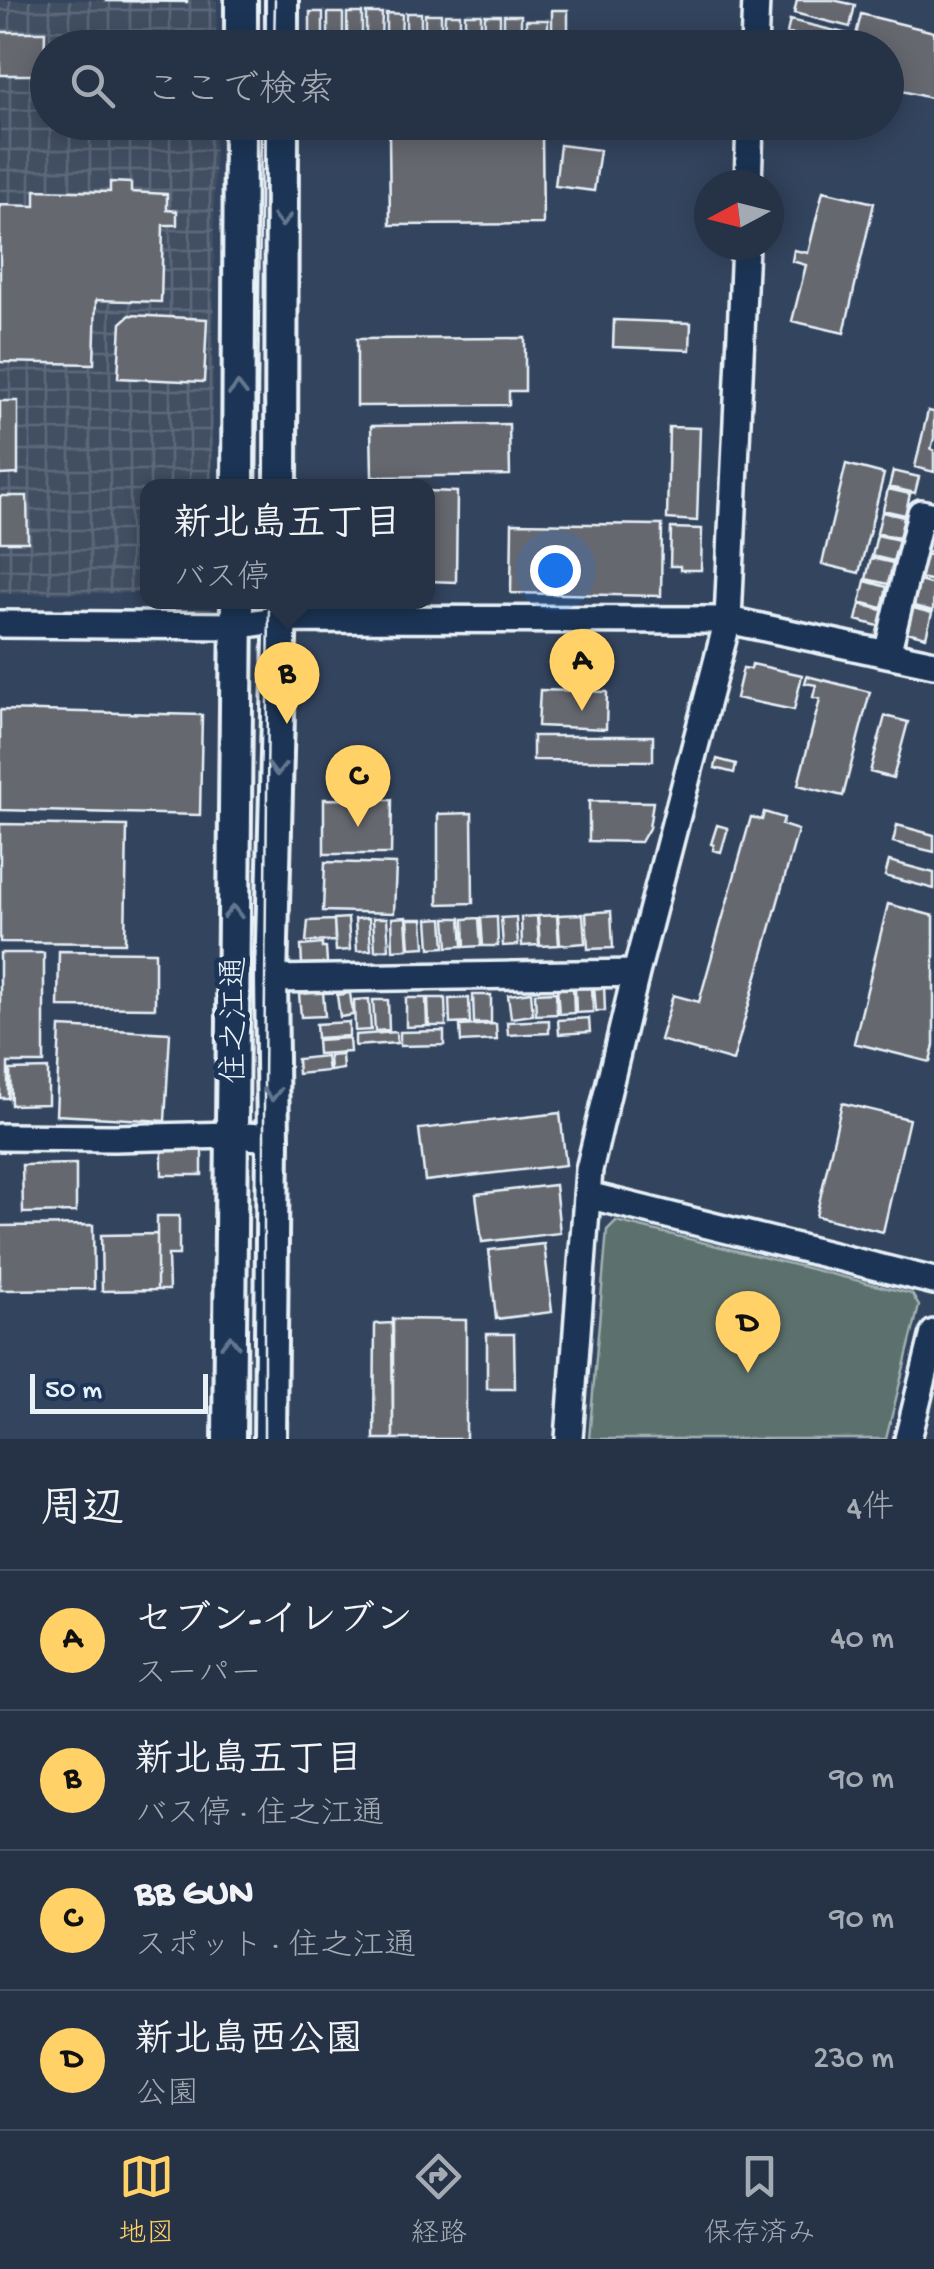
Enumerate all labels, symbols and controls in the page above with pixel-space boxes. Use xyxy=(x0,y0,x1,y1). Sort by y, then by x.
search box xyxy=(30,30,904,140)
icon: search xyxy=(65,58,120,113)
text: ここで検索 xyxy=(145,71,335,115)
north arrow xyxy=(694,170,784,260)
one-way arrow xyxy=(271,212,293,228)
one-way arrow xyxy=(227,381,249,396)
popup xyxy=(140,479,435,609)
text: 新北島五丁目 xyxy=(173,505,402,549)
your location xyxy=(530,545,581,596)
text: バス停 xyxy=(173,561,270,599)
pin: A xyxy=(550,628,614,711)
pin: B xyxy=(254,642,320,724)
pin: C xyxy=(326,744,390,827)
one-way arrow xyxy=(267,761,288,777)
one-way arrow xyxy=(222,903,244,918)
street label: 住之江通 xyxy=(217,956,256,1084)
one-way arrow xyxy=(261,1086,283,1102)
pin: D xyxy=(716,1290,780,1373)
one-way arrow xyxy=(219,1333,240,1349)
scale bar xyxy=(30,1369,208,1414)
text: 50 m xyxy=(45,1375,102,1408)
text: 周辺 xyxy=(40,1488,124,1537)
text: 4件 xyxy=(847,1491,894,1529)
text: セブン-イレブン xyxy=(135,1601,413,1645)
text: A xyxy=(63,1621,82,1659)
text: 40 m xyxy=(830,1621,894,1659)
text: スーパー xyxy=(135,1657,262,1695)
text: 新北島五丁目 xyxy=(135,1741,363,1785)
text: B xyxy=(64,1761,81,1799)
text: 90 m xyxy=(830,1761,894,1799)
text: バス停 · 住之江通 xyxy=(135,1797,384,1835)
text: BB GUN xyxy=(135,1873,254,1917)
text: C xyxy=(64,1901,81,1939)
text: 90 m xyxy=(830,1901,894,1939)
text: スポット · 住之江通 xyxy=(135,1929,416,1967)
text: 新北島西公園 xyxy=(135,2021,363,2065)
text: D xyxy=(62,2041,83,2079)
text: 230 m xyxy=(813,2041,894,2079)
text: 公園 xyxy=(135,2077,199,2115)
tab: 地図 xyxy=(118,2149,174,2252)
tab: 経路 xyxy=(411,2149,467,2252)
tab: 保存済み xyxy=(704,2149,816,2252)

